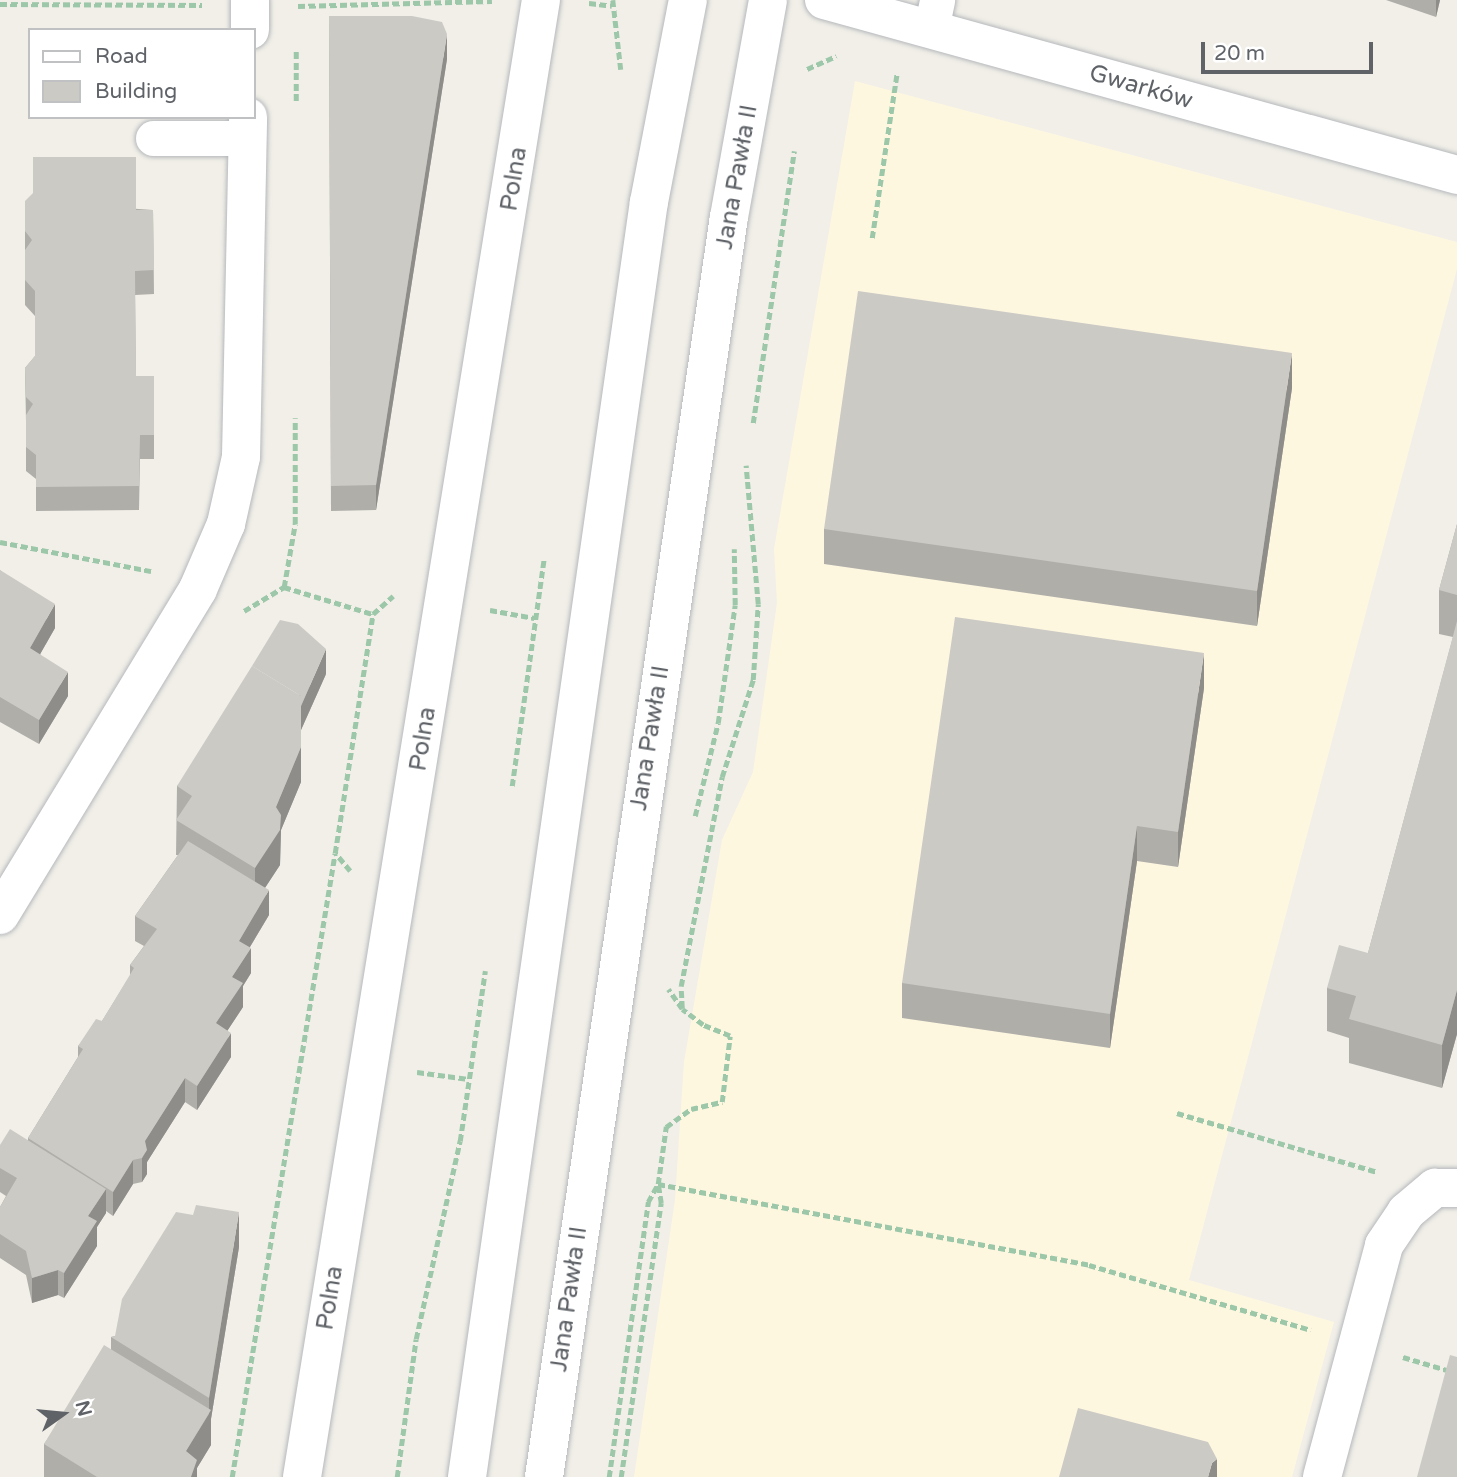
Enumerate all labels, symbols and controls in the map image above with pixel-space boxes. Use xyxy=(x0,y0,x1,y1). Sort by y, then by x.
legend xyxy=(28,28,256,119)
scale bar xyxy=(1205,28,1376,72)
text: 20 m xyxy=(1214,41,1265,66)
text: Road xyxy=(95,44,148,69)
street label: Gwarków xyxy=(1086,59,1196,115)
text: Building xyxy=(95,79,177,104)
street label: Jana Pawła II xyxy=(710,102,764,252)
street label: Polna xyxy=(495,145,533,213)
street label: Jana Pawła II xyxy=(624,663,676,813)
street label: Polna xyxy=(404,705,442,773)
street label: Jana Pawła II xyxy=(545,1224,593,1374)
street label: Polna xyxy=(311,1264,349,1332)
north arrow xyxy=(28,1379,98,1449)
text: N xyxy=(71,1398,96,1419)

